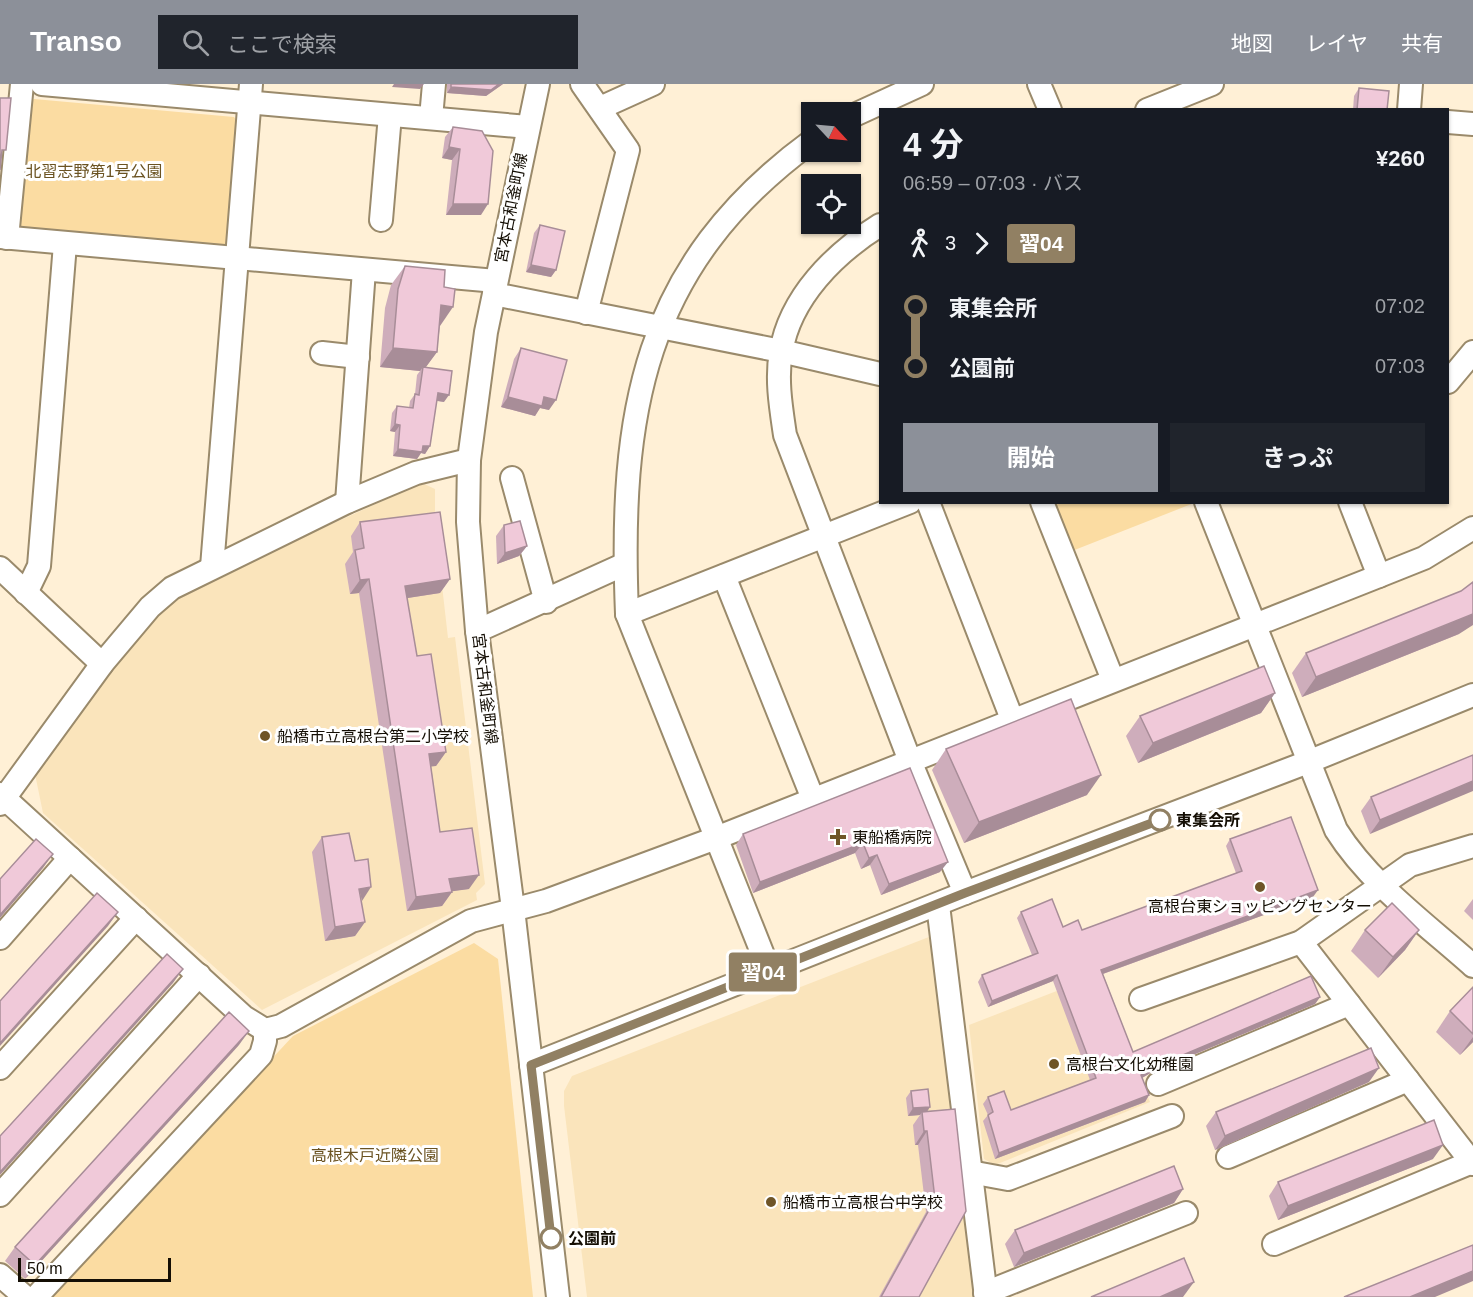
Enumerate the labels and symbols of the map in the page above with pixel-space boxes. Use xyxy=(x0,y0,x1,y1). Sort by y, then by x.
north arrow xyxy=(801,102,861,162)
street label: 宮本古和釜町線 xyxy=(492,151,530,265)
park label: 北習志野第1号公園 xyxy=(26,163,162,180)
street label: 宮本古和釜町線 xyxy=(470,632,500,746)
place label: 船橋市立高根台第二小学校 xyxy=(277,728,469,745)
marker: 船橋市立高根台第二小学校 xyxy=(258,729,272,743)
marker: 東集会所 xyxy=(1149,809,1171,831)
place label: 東集会所 xyxy=(1176,812,1240,829)
marker: 東船橋病院 xyxy=(829,828,847,846)
place label: 東船橋病院 xyxy=(852,829,932,846)
marker: 高根台東ショッピングセンター xyxy=(1253,880,1267,894)
place label: 高根台東ショッピングセンター xyxy=(1148,898,1372,915)
line badge: 習04 xyxy=(728,952,798,992)
place label: 高根台文化幼稚園 xyxy=(1066,1056,1194,1073)
marker: 高根台文化幼稚園 xyxy=(1047,1057,1061,1071)
park label: 高根木戸近隣公園 xyxy=(311,1147,439,1164)
place label: 船橋市立高根台中学校 xyxy=(783,1194,943,1211)
marker: 船橋市立高根台中学校 xyxy=(764,1195,778,1209)
marker: 公園前 xyxy=(540,1227,562,1249)
place label: 公園前 xyxy=(568,1230,616,1247)
scale bar xyxy=(18,1255,171,1282)

